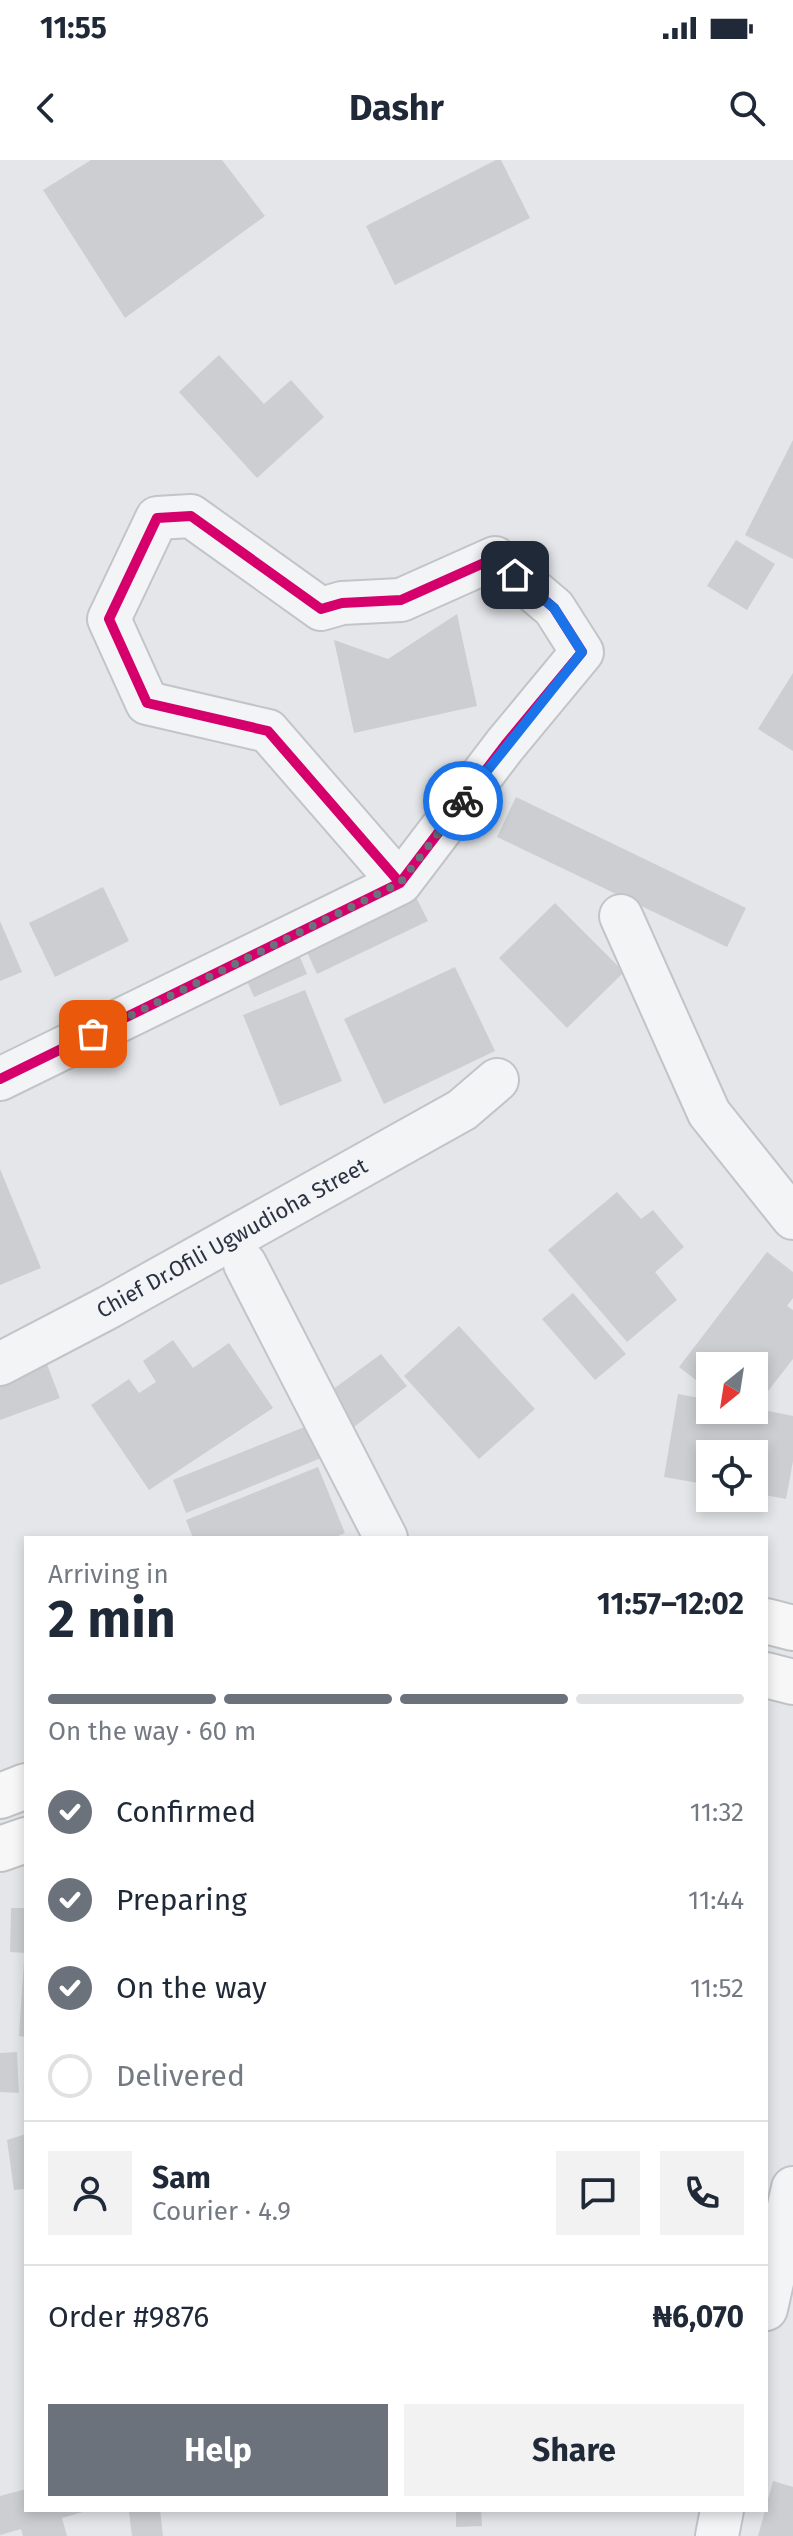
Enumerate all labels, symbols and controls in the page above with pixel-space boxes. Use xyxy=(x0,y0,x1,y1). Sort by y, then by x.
text: 11:55 xyxy=(40,10,107,46)
icon: back xyxy=(24,86,68,130)
text: Dashr xyxy=(349,86,444,130)
icon: search xyxy=(725,86,769,130)
pin xyxy=(481,541,549,609)
icon: home xyxy=(493,553,537,597)
courier xyxy=(423,761,503,841)
icon: bike xyxy=(441,779,485,823)
pin xyxy=(59,1000,127,1068)
icon: bag xyxy=(71,1012,115,1056)
street label: Chief Dr.Ofili Ugwudioha Street xyxy=(92,1152,372,1324)
north arrow xyxy=(696,1352,768,1424)
map controls xyxy=(696,1352,768,1512)
button: locate xyxy=(696,1440,768,1512)
text: Arriving in xyxy=(48,1559,169,1590)
text: 11:57–12:02 xyxy=(597,1586,744,1622)
text: 2 min xyxy=(48,1588,176,1651)
text: On the way · 60 m xyxy=(48,1716,256,1747)
icon: check xyxy=(48,1790,92,1834)
text: Confirmed xyxy=(116,1794,256,1830)
text: 11:32 xyxy=(690,1797,744,1828)
icon: check xyxy=(48,1878,92,1922)
text: Preparing xyxy=(116,1882,247,1918)
text: 11:44 xyxy=(688,1885,744,1916)
icon: check xyxy=(48,1966,92,2010)
text: On the way xyxy=(116,1970,267,2006)
text: 11:52 xyxy=(690,1973,744,2004)
text: Delivered xyxy=(116,2058,245,2094)
button: person xyxy=(48,2151,132,2235)
button: chat xyxy=(556,2151,640,2235)
button: phone xyxy=(660,2151,744,2235)
text: Sam xyxy=(152,2160,211,2196)
text: Courier · 4.9 xyxy=(152,2196,291,2227)
text: Order #9876 xyxy=(48,2299,209,2335)
text: ₦6,070 xyxy=(652,2299,744,2335)
button: Help xyxy=(48,2404,388,2496)
button: Share xyxy=(404,2404,744,2496)

